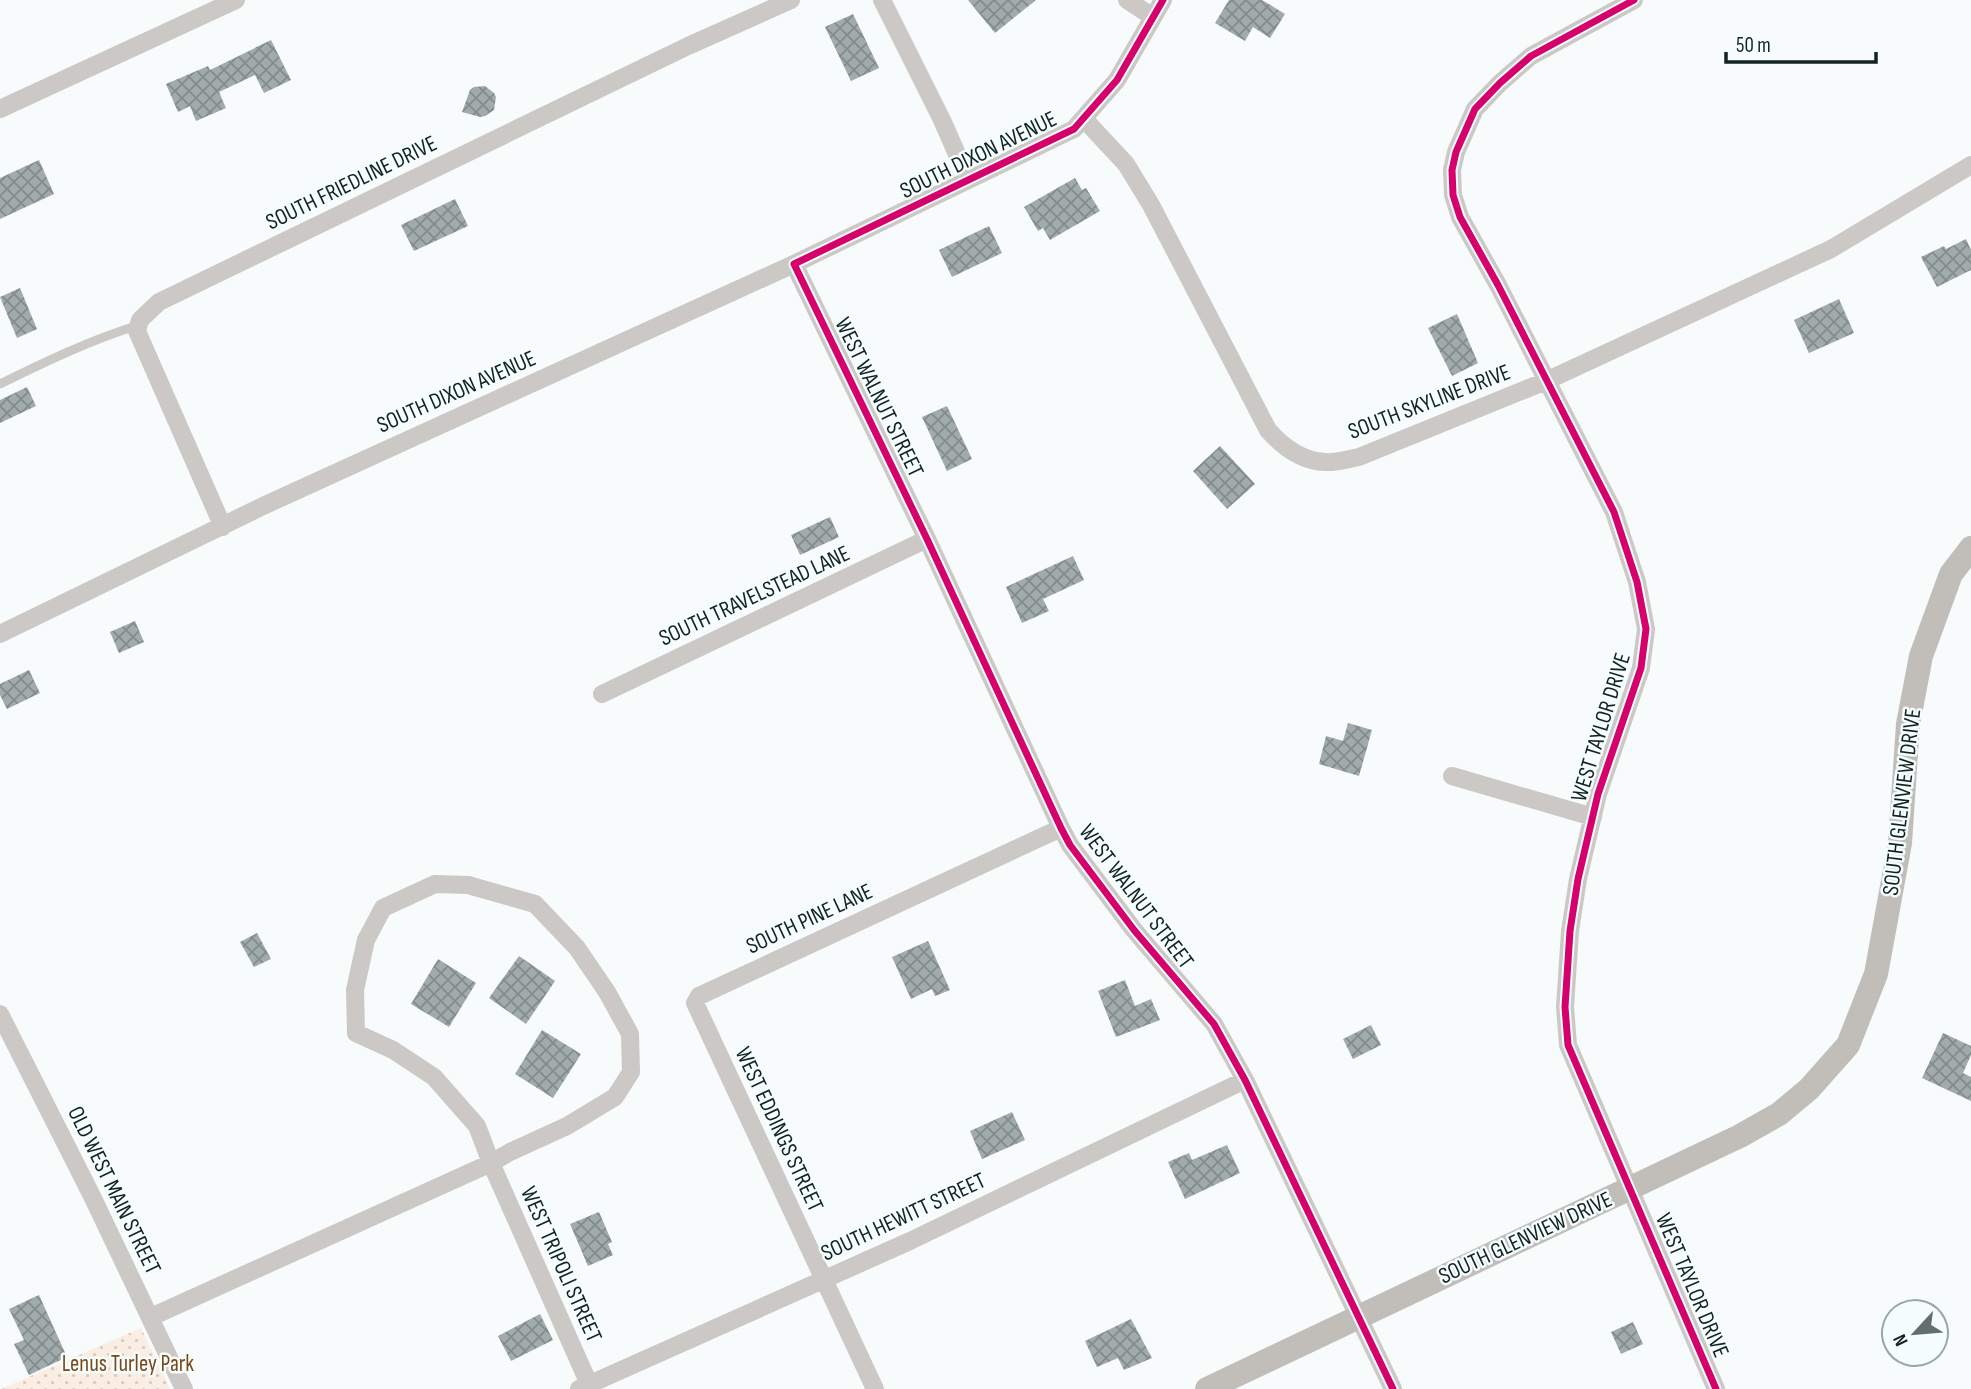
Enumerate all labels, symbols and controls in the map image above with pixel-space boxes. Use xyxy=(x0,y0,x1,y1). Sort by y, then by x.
scale bar xyxy=(1726,21,1876,65)
text: 50 m xyxy=(1736,33,1771,58)
street label: SOUTH DIXON AVENUE xyxy=(896,105,1061,205)
street label: SOUTH FRIEDLINE DRIVE xyxy=(261,129,442,236)
street label: WEST WALNUT STREET xyxy=(828,313,930,482)
street label: SOUTH DIXON AVENUE xyxy=(373,344,540,439)
street label: SOUTH SKYLINE DRIVE xyxy=(1344,358,1514,446)
street label: SOUTH TRAVELSTEAD LANE xyxy=(655,539,854,652)
street label: WEST TAYLOR DRIVE xyxy=(1565,650,1637,805)
street label: SOUTH GLENVIEW DRIVE xyxy=(1877,707,1927,897)
street label: WEST WALNUT STREET xyxy=(1073,819,1200,975)
street label: SOUTH PINE LANE xyxy=(742,877,877,960)
street label: WEST EDDINGS STREET xyxy=(729,1043,829,1216)
street label: OLD WEST MAIN STREET xyxy=(61,1102,167,1279)
street label: SOUTH HEWITT STREET xyxy=(817,1167,990,1267)
street label: WEST TRIPOLI STREET xyxy=(514,1182,608,1347)
street label: SOUTH GLENVIEW DRIVE xyxy=(1434,1185,1617,1290)
street label: WEST TAYLOR DRIVE xyxy=(1649,1209,1735,1362)
north arrow xyxy=(1880,1298,1950,1368)
text: N xyxy=(1889,1330,1914,1349)
park label: Lenus Turley Park xyxy=(62,1350,194,1378)

